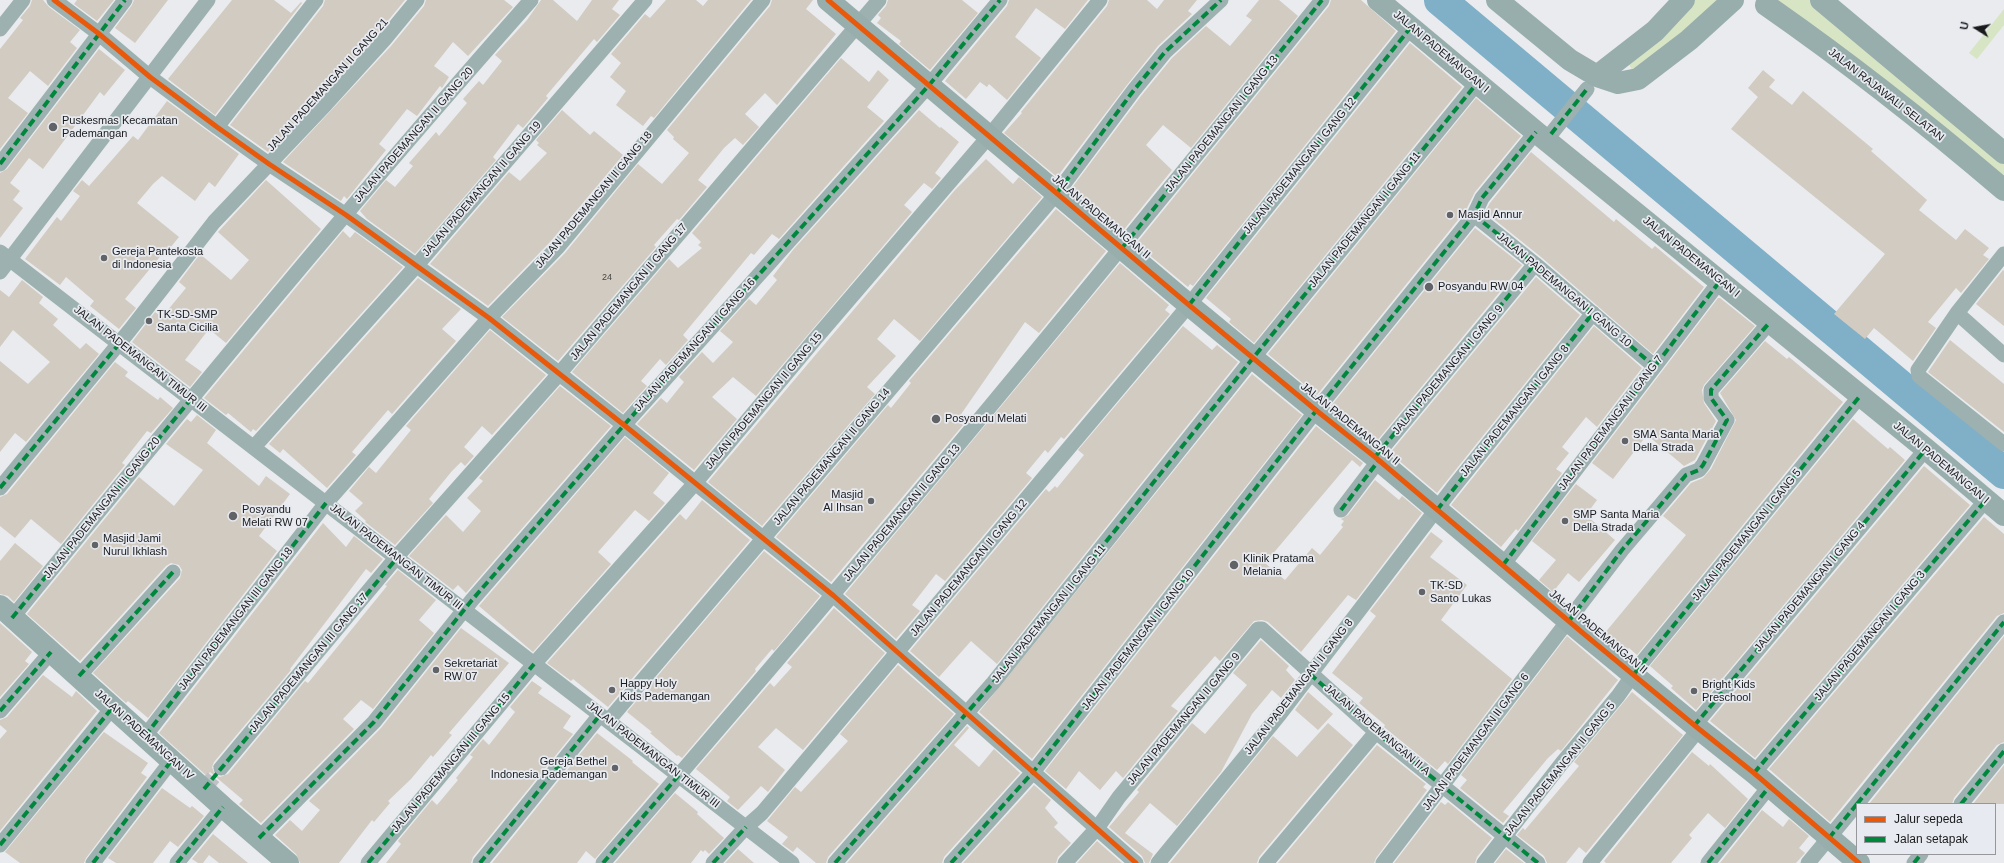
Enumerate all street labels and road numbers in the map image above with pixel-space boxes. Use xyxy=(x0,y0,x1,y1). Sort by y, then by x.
street label: JALAN PADEMANGAN I xyxy=(1390,8,1492,96)
street label: JALAN PADEMANGAN II GANG 21 xyxy=(265,16,391,154)
street label: JALAN RAJAWALI SELATAN xyxy=(1826,46,1946,144)
street label: JALAN PADEMANGAN I GANG 13 xyxy=(1163,53,1281,195)
street label: JALAN PADEMANGAN II GANG 20 xyxy=(352,65,476,205)
street label: JALAN PADEMANGAN I GANG 12 xyxy=(1241,95,1359,237)
street label: JALAN PADEMANGAN II GANG 19 xyxy=(420,119,544,259)
street label: JALAN PADEMANGAN II GANG 18 xyxy=(533,129,655,271)
street label: JALAN PADEMANGAN I GANG 11 xyxy=(1306,149,1424,291)
street label: JALAN PADEMANGAN II xyxy=(1049,172,1153,262)
street label: JALAN PADEMANGAN I xyxy=(1640,214,1742,300)
street label: JALAN PADEMANGAN II GANG 17 xyxy=(568,221,690,363)
street label: JALAN PADEMANGAN I GANG 10 xyxy=(1494,230,1634,350)
street label: JALAN PADEMANGAN II GANG 16 xyxy=(632,276,758,414)
street label: JALAN PADEMANGAN I GANG 9 xyxy=(1390,302,1506,438)
street label: JALAN PADEMANGAN TIMUR III xyxy=(71,303,209,415)
street label: JALAN PADEMANGAN II GANG 15 xyxy=(703,330,825,472)
street label: JALAN PADEMANGAN I GANG 8 xyxy=(1458,343,1572,479)
street label: JALAN PADEMANGAN I GANG 7 xyxy=(1556,353,1666,493)
street label: JALAN PADEMANGAN II xyxy=(1298,380,1402,468)
street label: JALAN PADEMANGAN II GANG 14 xyxy=(771,386,893,528)
street label: JALAN PADEMANGAN I xyxy=(1890,419,1992,507)
street label: JALAN PADEMANGAN III GANG 20 xyxy=(41,435,163,581)
street label: JALAN PADEMANGAN II GANG 13 xyxy=(841,442,963,584)
street label: JALAN PADEMANGAN I GANG 5 xyxy=(1690,467,1804,603)
street label: JALAN PADEMANGAN II GANG 12 xyxy=(908,497,1030,639)
street label: JALAN PADEMANGAN TIMUR III xyxy=(327,501,465,613)
street label: JALAN PADEMANGAN I GANG 4 xyxy=(1752,519,1868,655)
street label: JALAN PADEMANGAN II GANG 11 xyxy=(989,542,1109,686)
street label: JALAN PADEMANGAN III GANG 18 xyxy=(176,545,296,693)
street label: JALAN PADEMANGAN II GANG 10 xyxy=(1079,567,1197,713)
street label: JALAN PADEMANGAN I GANG 3 xyxy=(1812,568,1928,704)
street label: JALAN PADEMANGAN II xyxy=(1546,587,1650,677)
street label: JALAN PADEMANGAN III GANG 17 xyxy=(247,591,371,735)
street label: JALAN PADEMANGAN II GANG 8 xyxy=(1242,617,1356,757)
street label: JALAN PADEMANGAN II GANG 9 xyxy=(1125,650,1243,788)
street label: JALAN PADEMANGAN II GANG 6 xyxy=(1420,671,1532,813)
street label: JALAN PADEMANGAN II A xyxy=(1321,682,1433,778)
street label: JALAN PADEMANGAN IV xyxy=(92,687,196,783)
street label: JALAN PADEMANGAN III GANG 15 xyxy=(389,691,513,835)
street label: JALAN PADEMANGAN TIMUR III xyxy=(584,699,722,811)
street label: JALAN PADEMANGAN II GANG 5 xyxy=(1502,699,1618,839)

